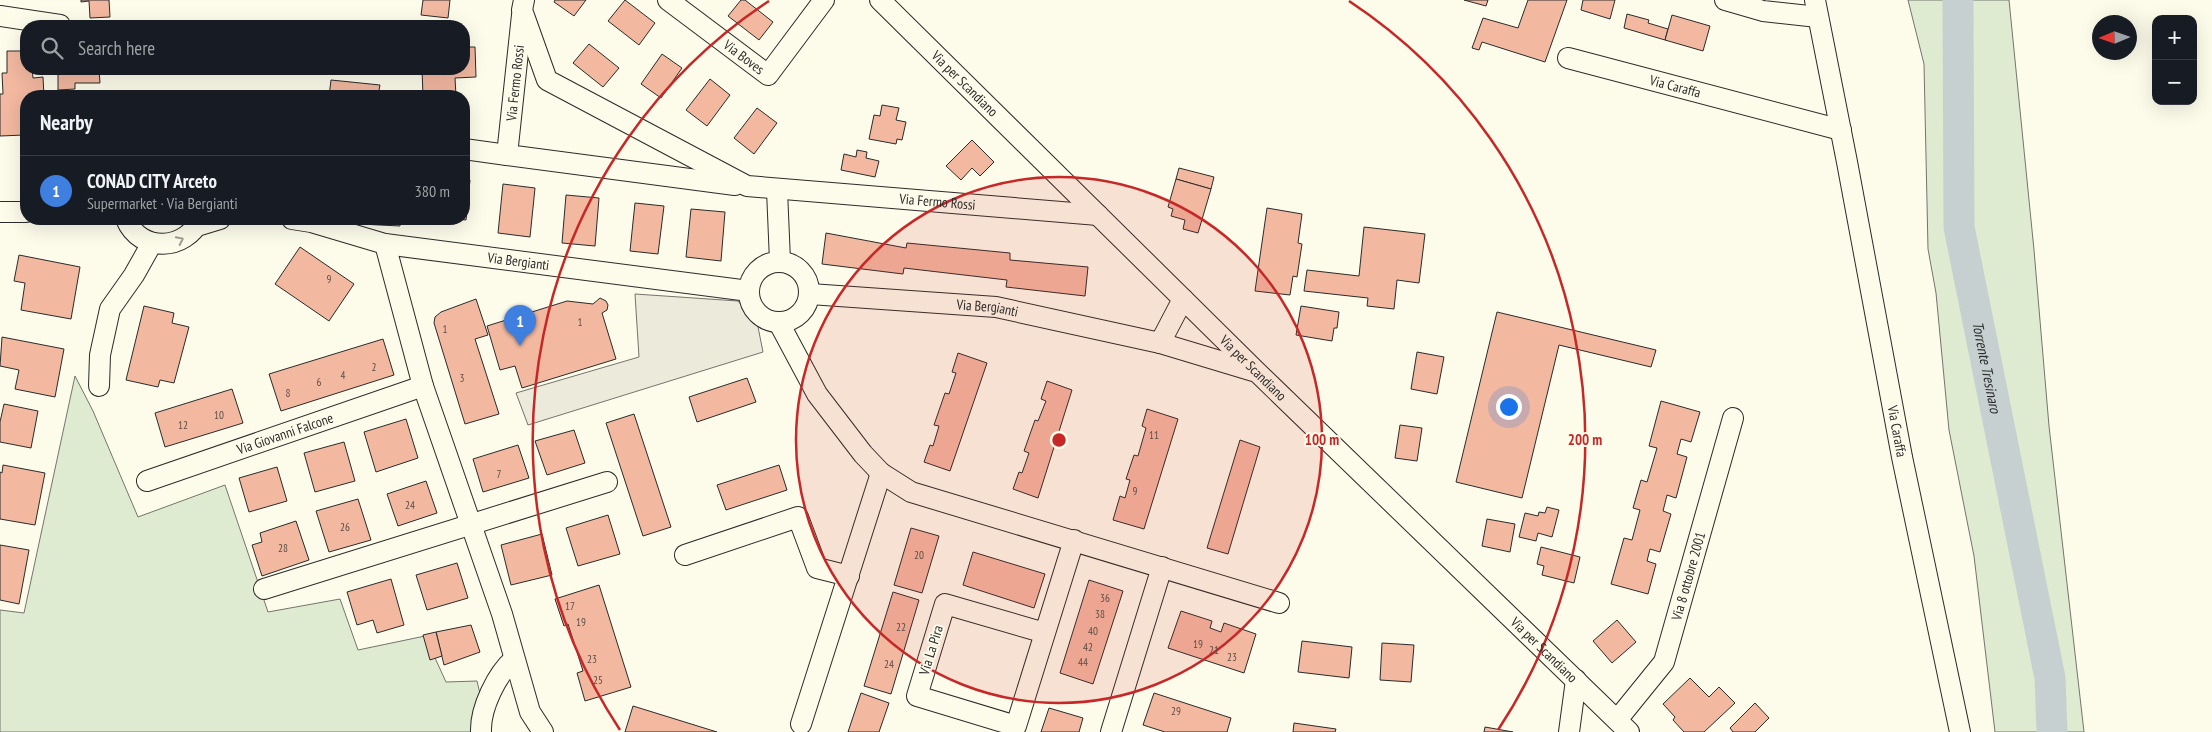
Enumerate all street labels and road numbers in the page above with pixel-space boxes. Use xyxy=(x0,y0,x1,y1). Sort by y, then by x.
street label: Via Boves xyxy=(719,35,768,78)
street label: Via Fermo Rossi xyxy=(502,44,528,123)
street label: Via per Scandiano xyxy=(927,46,1002,120)
street label: Via Caraffa xyxy=(1647,71,1703,102)
street label: Via Fermo Rossi xyxy=(898,190,976,214)
street label: Via Bergianti xyxy=(485,248,550,274)
street label: Via Bergianti xyxy=(955,295,1020,321)
street label: Via per Scandiano xyxy=(1215,331,1290,405)
street label: Via Caraffa xyxy=(1883,403,1911,459)
street label: Via Giovanni Falcone xyxy=(234,409,336,459)
street label: Via 8 ottobre 2001 xyxy=(1667,530,1709,623)
street label: Via per Scandiano xyxy=(1506,612,1581,686)
street label: Via La Pira xyxy=(915,623,947,678)

